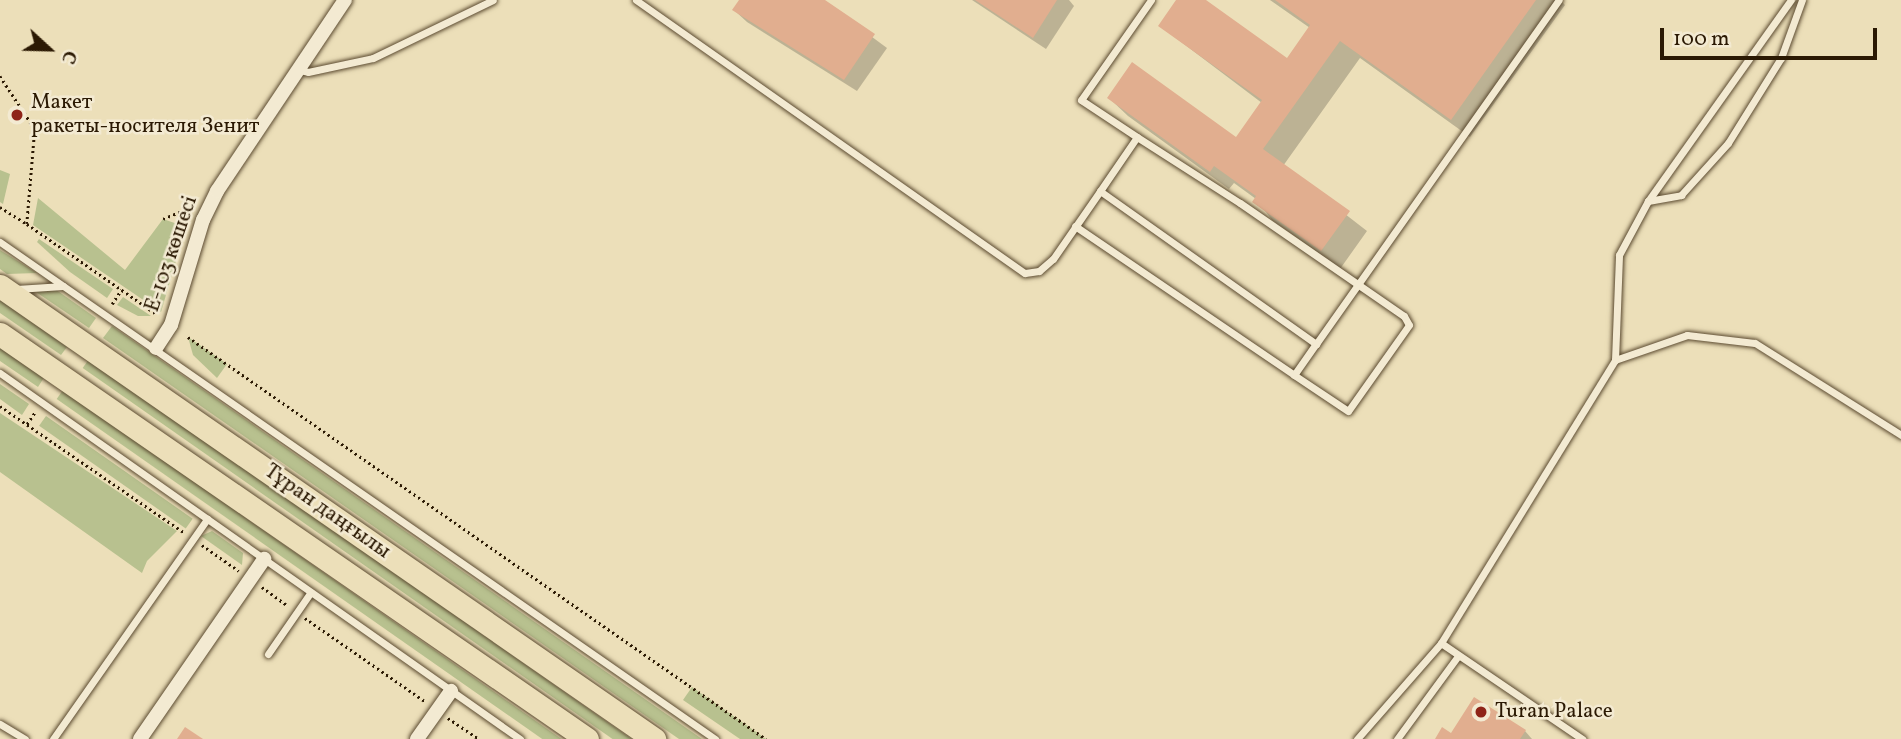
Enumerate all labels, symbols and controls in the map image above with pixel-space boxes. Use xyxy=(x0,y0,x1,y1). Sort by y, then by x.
north arrow xyxy=(14,14,84,84)
scale bar xyxy=(1663,14,1880,58)
text: 100 m xyxy=(1673,25,1730,54)
text: С xyxy=(54,46,83,67)
place label: Макет ракеты-носителя Зенит xyxy=(31,90,259,140)
marker: Макет ракеты-носителя Зенит xyxy=(9,107,25,123)
street label: Е-103 көшесі xyxy=(140,193,204,315)
street label: Тұран даңғылы xyxy=(259,459,395,565)
place label: Turan Palace xyxy=(1495,699,1613,725)
marker: Turan Palace xyxy=(1473,704,1489,720)

